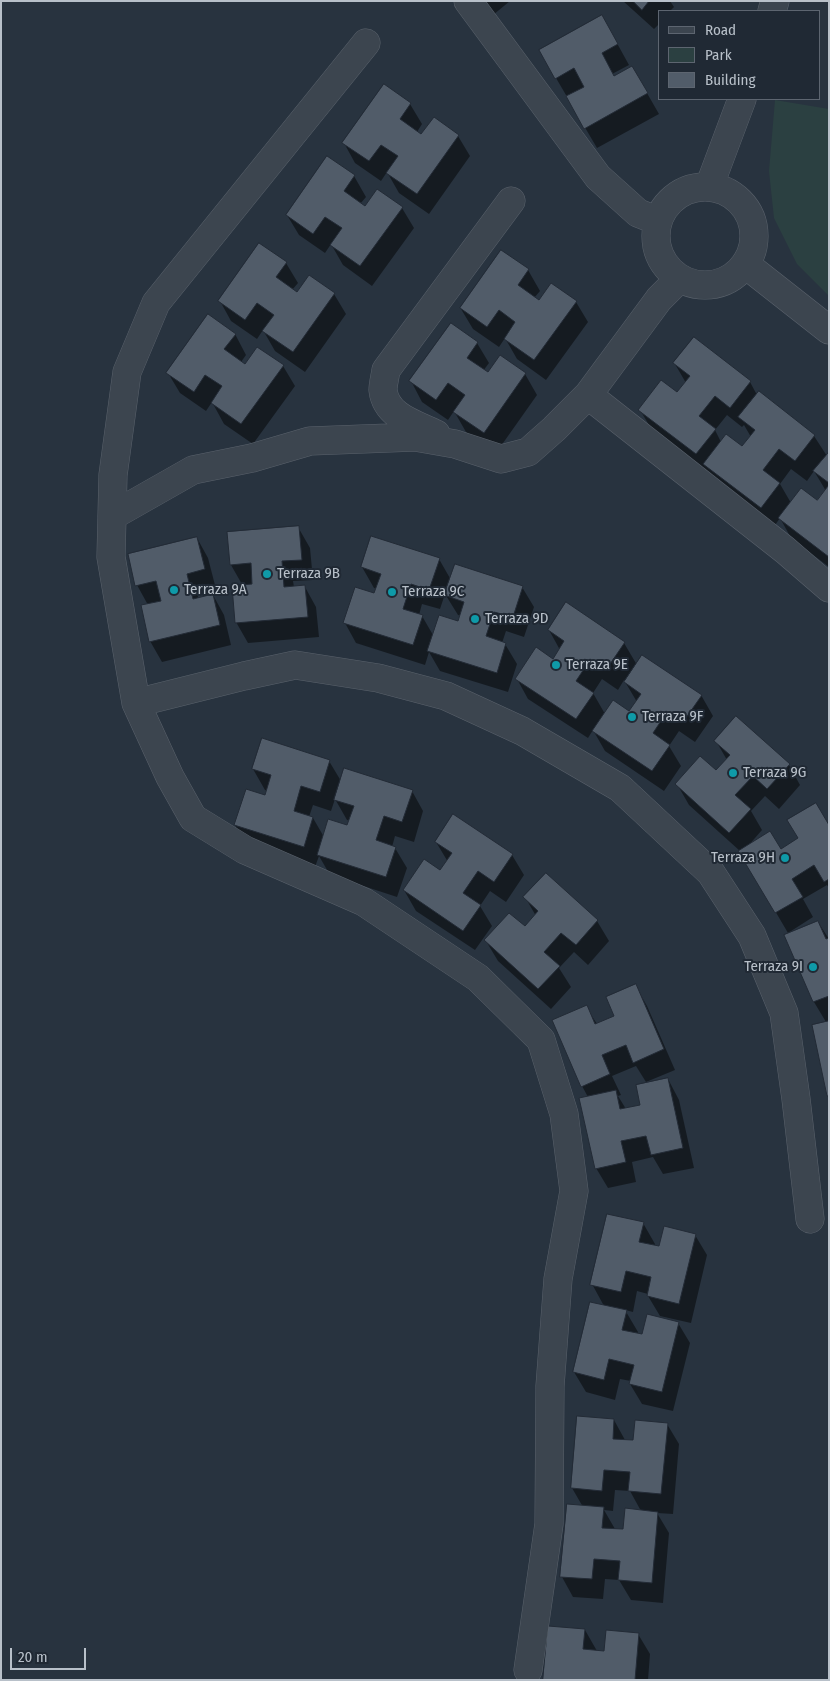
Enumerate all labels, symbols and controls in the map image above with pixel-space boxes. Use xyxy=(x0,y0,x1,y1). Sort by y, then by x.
legend xyxy=(658,10,820,100)
text: Road xyxy=(705,21,736,39)
text: Park xyxy=(705,46,732,64)
text: Building xyxy=(705,71,756,89)
place label: Terraza 9B xyxy=(277,565,340,583)
marker: Terraza 9B xyxy=(261,568,273,580)
place label: Terraza 9A xyxy=(184,581,247,599)
place label: Terraza 9C xyxy=(402,583,464,601)
marker: Terraza 9A xyxy=(168,584,180,596)
marker: Terraza 9C xyxy=(386,586,398,598)
place label: Terraza 9D xyxy=(485,610,549,628)
marker: Terraza 9D xyxy=(469,613,481,625)
place label: Terraza 9E xyxy=(566,656,628,674)
marker: Terraza 9E xyxy=(550,659,562,671)
place label: Terraza 9F xyxy=(642,708,703,726)
marker: Terraza 9F xyxy=(626,711,638,723)
place label: Terraza 9G xyxy=(743,764,806,782)
marker: Terraza 9G xyxy=(727,767,739,779)
place label: Terraza 9H xyxy=(711,849,775,867)
marker: Terraza 9H xyxy=(779,852,791,864)
place label: Terraza 9I xyxy=(744,958,803,976)
marker: Terraza 9I xyxy=(807,961,819,973)
scale bar xyxy=(12,1638,89,1670)
text: 20 m xyxy=(18,1648,48,1666)

